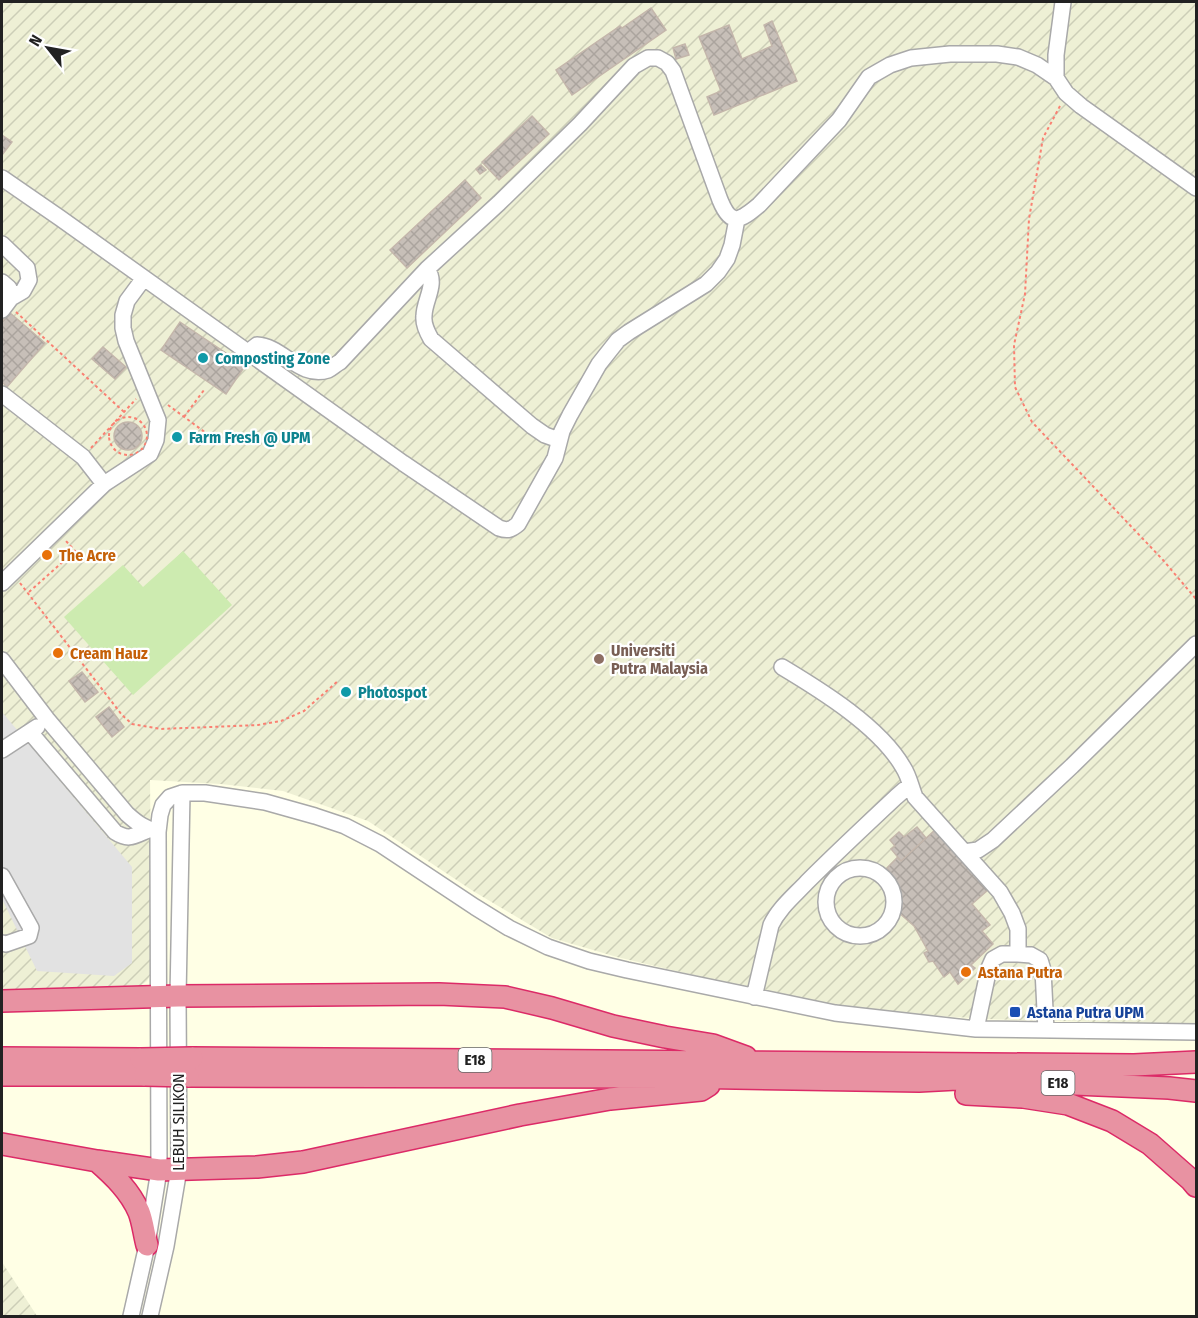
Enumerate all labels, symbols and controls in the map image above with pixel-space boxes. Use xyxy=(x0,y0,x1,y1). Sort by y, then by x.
north arrow xyxy=(18,18,78,78)
text: N xyxy=(25,32,46,50)
place label: Composting Zone xyxy=(215,349,330,368)
marker: Composting Zone xyxy=(196,351,210,365)
place label: Farm Fresh @ UPM xyxy=(189,428,311,447)
marker: Farm Fresh @ UPM xyxy=(170,430,184,444)
place label: The Acre xyxy=(59,546,116,565)
marker: The Acre xyxy=(40,548,54,562)
place label: Universiti Putra Malaysia xyxy=(611,641,708,678)
place label: Cream Hauz xyxy=(70,644,148,663)
marker: Cream Hauz xyxy=(51,646,65,660)
marker: Universiti Putra Malaysia xyxy=(592,652,606,666)
place label: Photospot xyxy=(358,683,427,702)
marker: Photospot xyxy=(339,685,353,699)
place label: Astana Putra xyxy=(977,963,1062,982)
marker: Astana Putra xyxy=(959,965,973,979)
place label: Astana Putra UPM xyxy=(1026,1003,1144,1022)
marker: Astana Putra UPM xyxy=(1008,1005,1022,1019)
road number: E18 xyxy=(458,1048,492,1072)
road number: E18 xyxy=(1042,1071,1074,1095)
street label: LEBUH SILIKON xyxy=(169,1073,188,1171)

